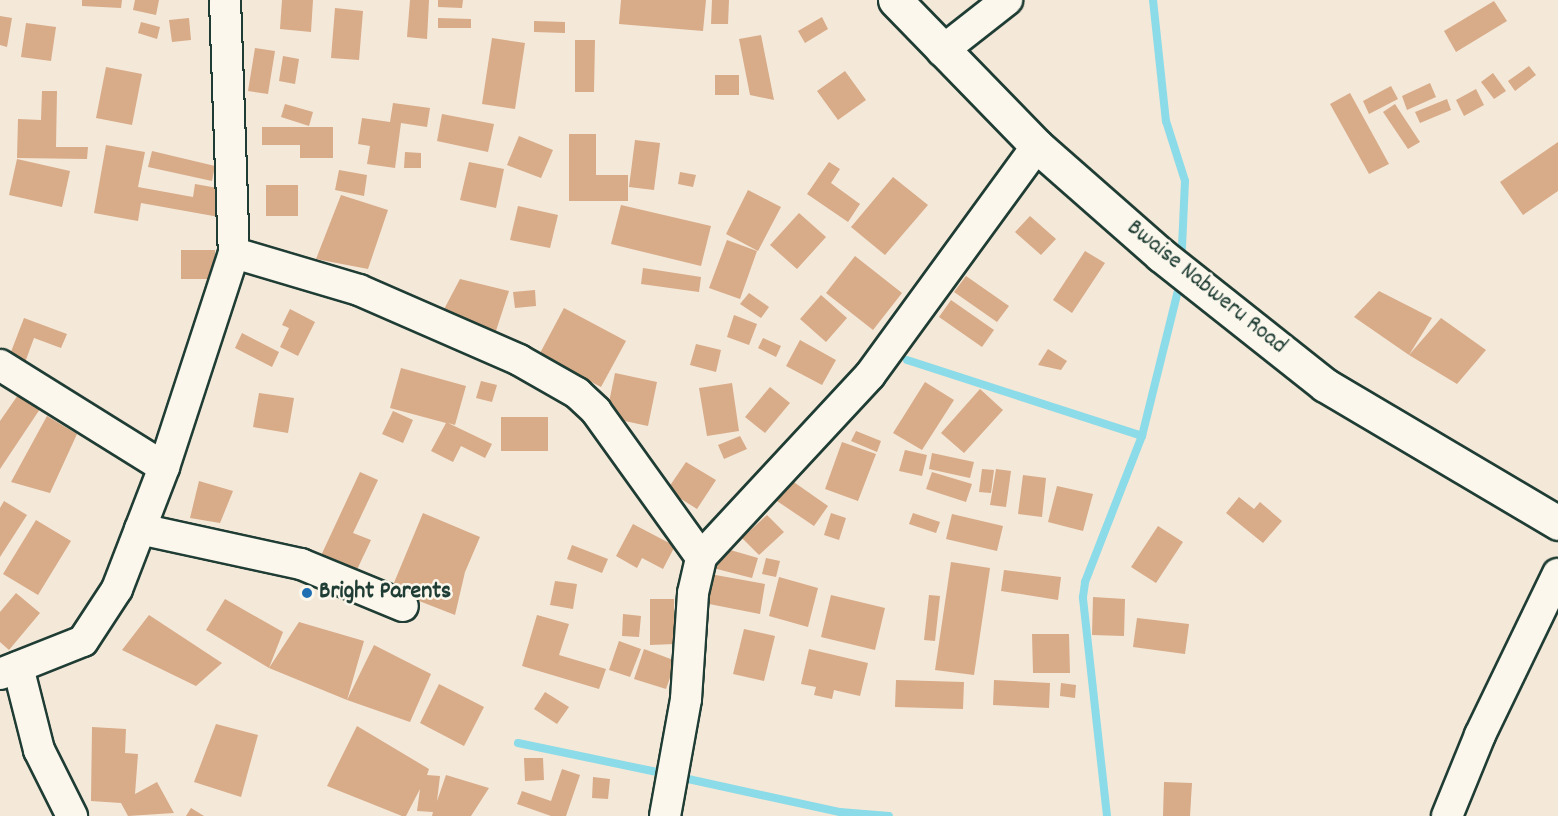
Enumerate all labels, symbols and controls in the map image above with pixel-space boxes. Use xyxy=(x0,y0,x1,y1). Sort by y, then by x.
street label: Bwaise Nabweru Road xyxy=(1120,215,1292,361)
place label: Bright Parents xyxy=(319,579,451,607)
marker: Bright Parents xyxy=(300,586,314,600)

